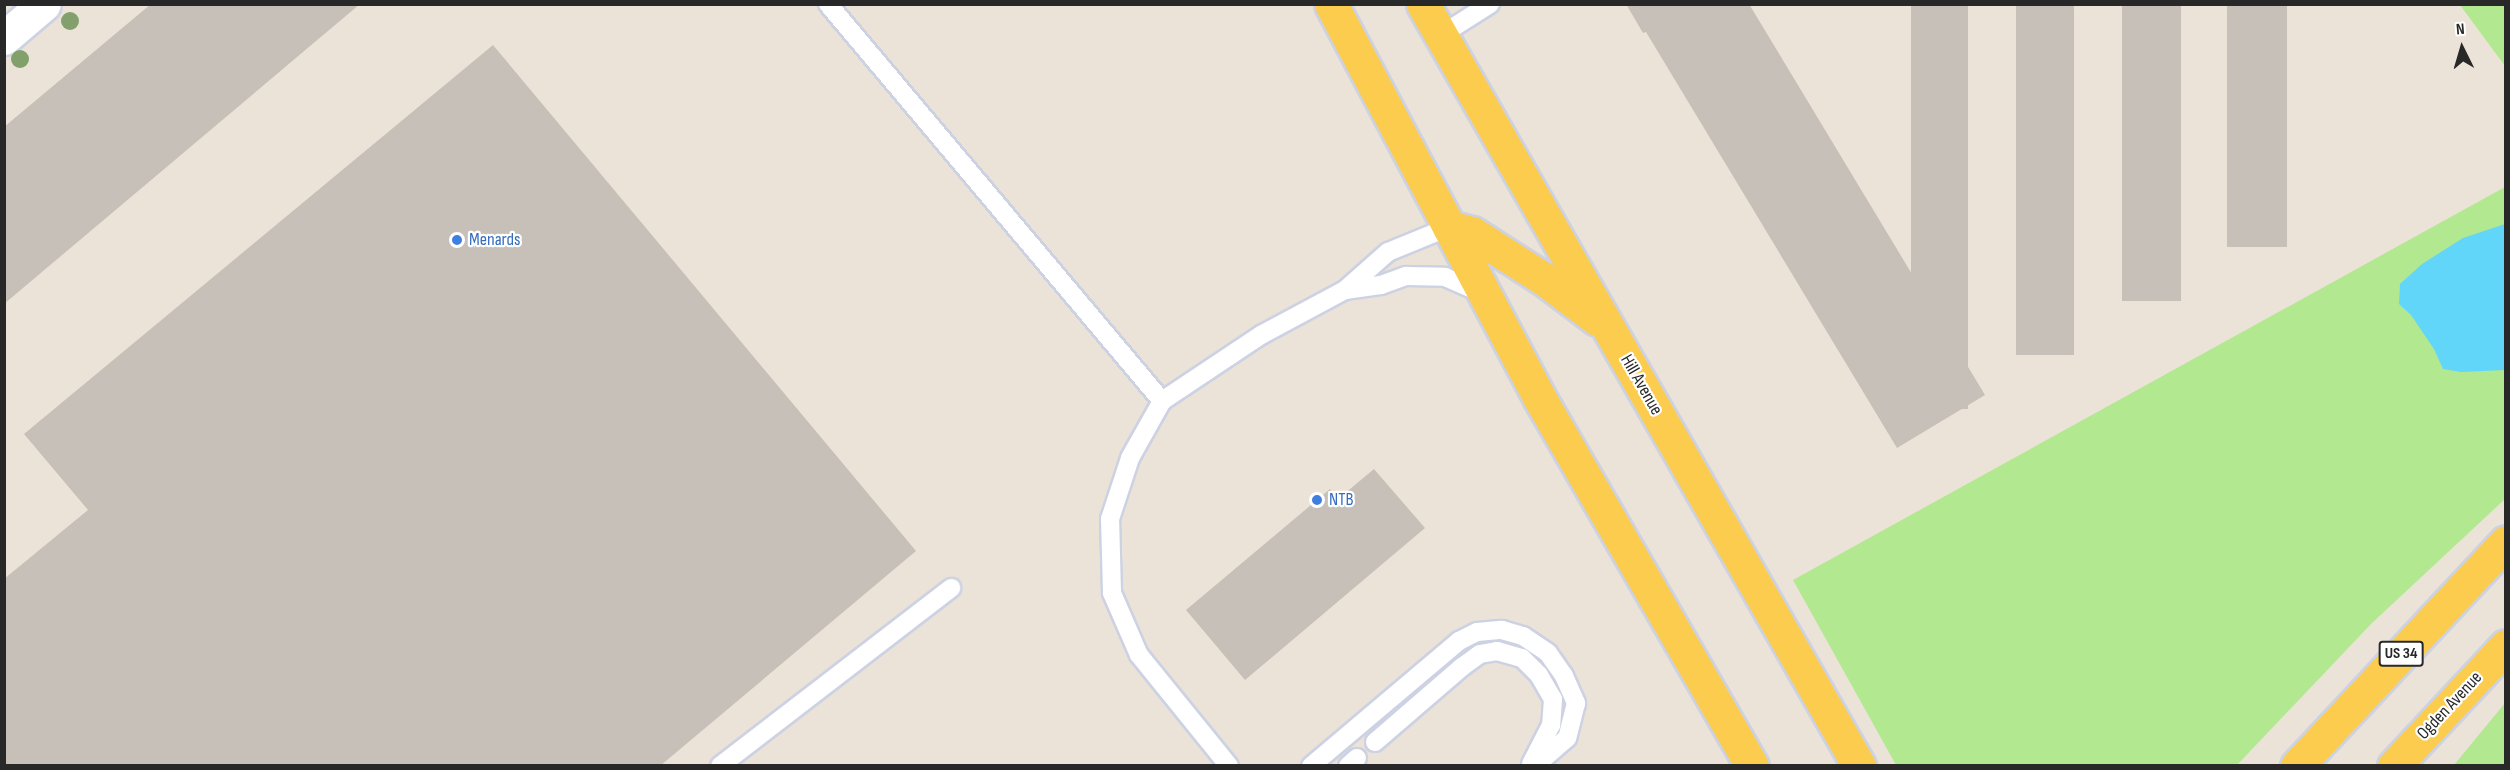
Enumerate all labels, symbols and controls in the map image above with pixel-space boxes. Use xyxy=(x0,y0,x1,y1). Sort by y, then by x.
north arrow xyxy=(2432,18,2492,78)
text: N xyxy=(2455,20,2465,39)
place label: Menards xyxy=(469,229,520,251)
marker: Menards xyxy=(450,233,464,247)
street label: Hill Avenue xyxy=(1615,351,1667,419)
place label: NTB xyxy=(1329,489,1353,511)
marker: NTB xyxy=(1310,493,1324,507)
road number: US 34 xyxy=(2378,641,2424,667)
street label: Ogden Avenue xyxy=(2413,667,2487,745)

